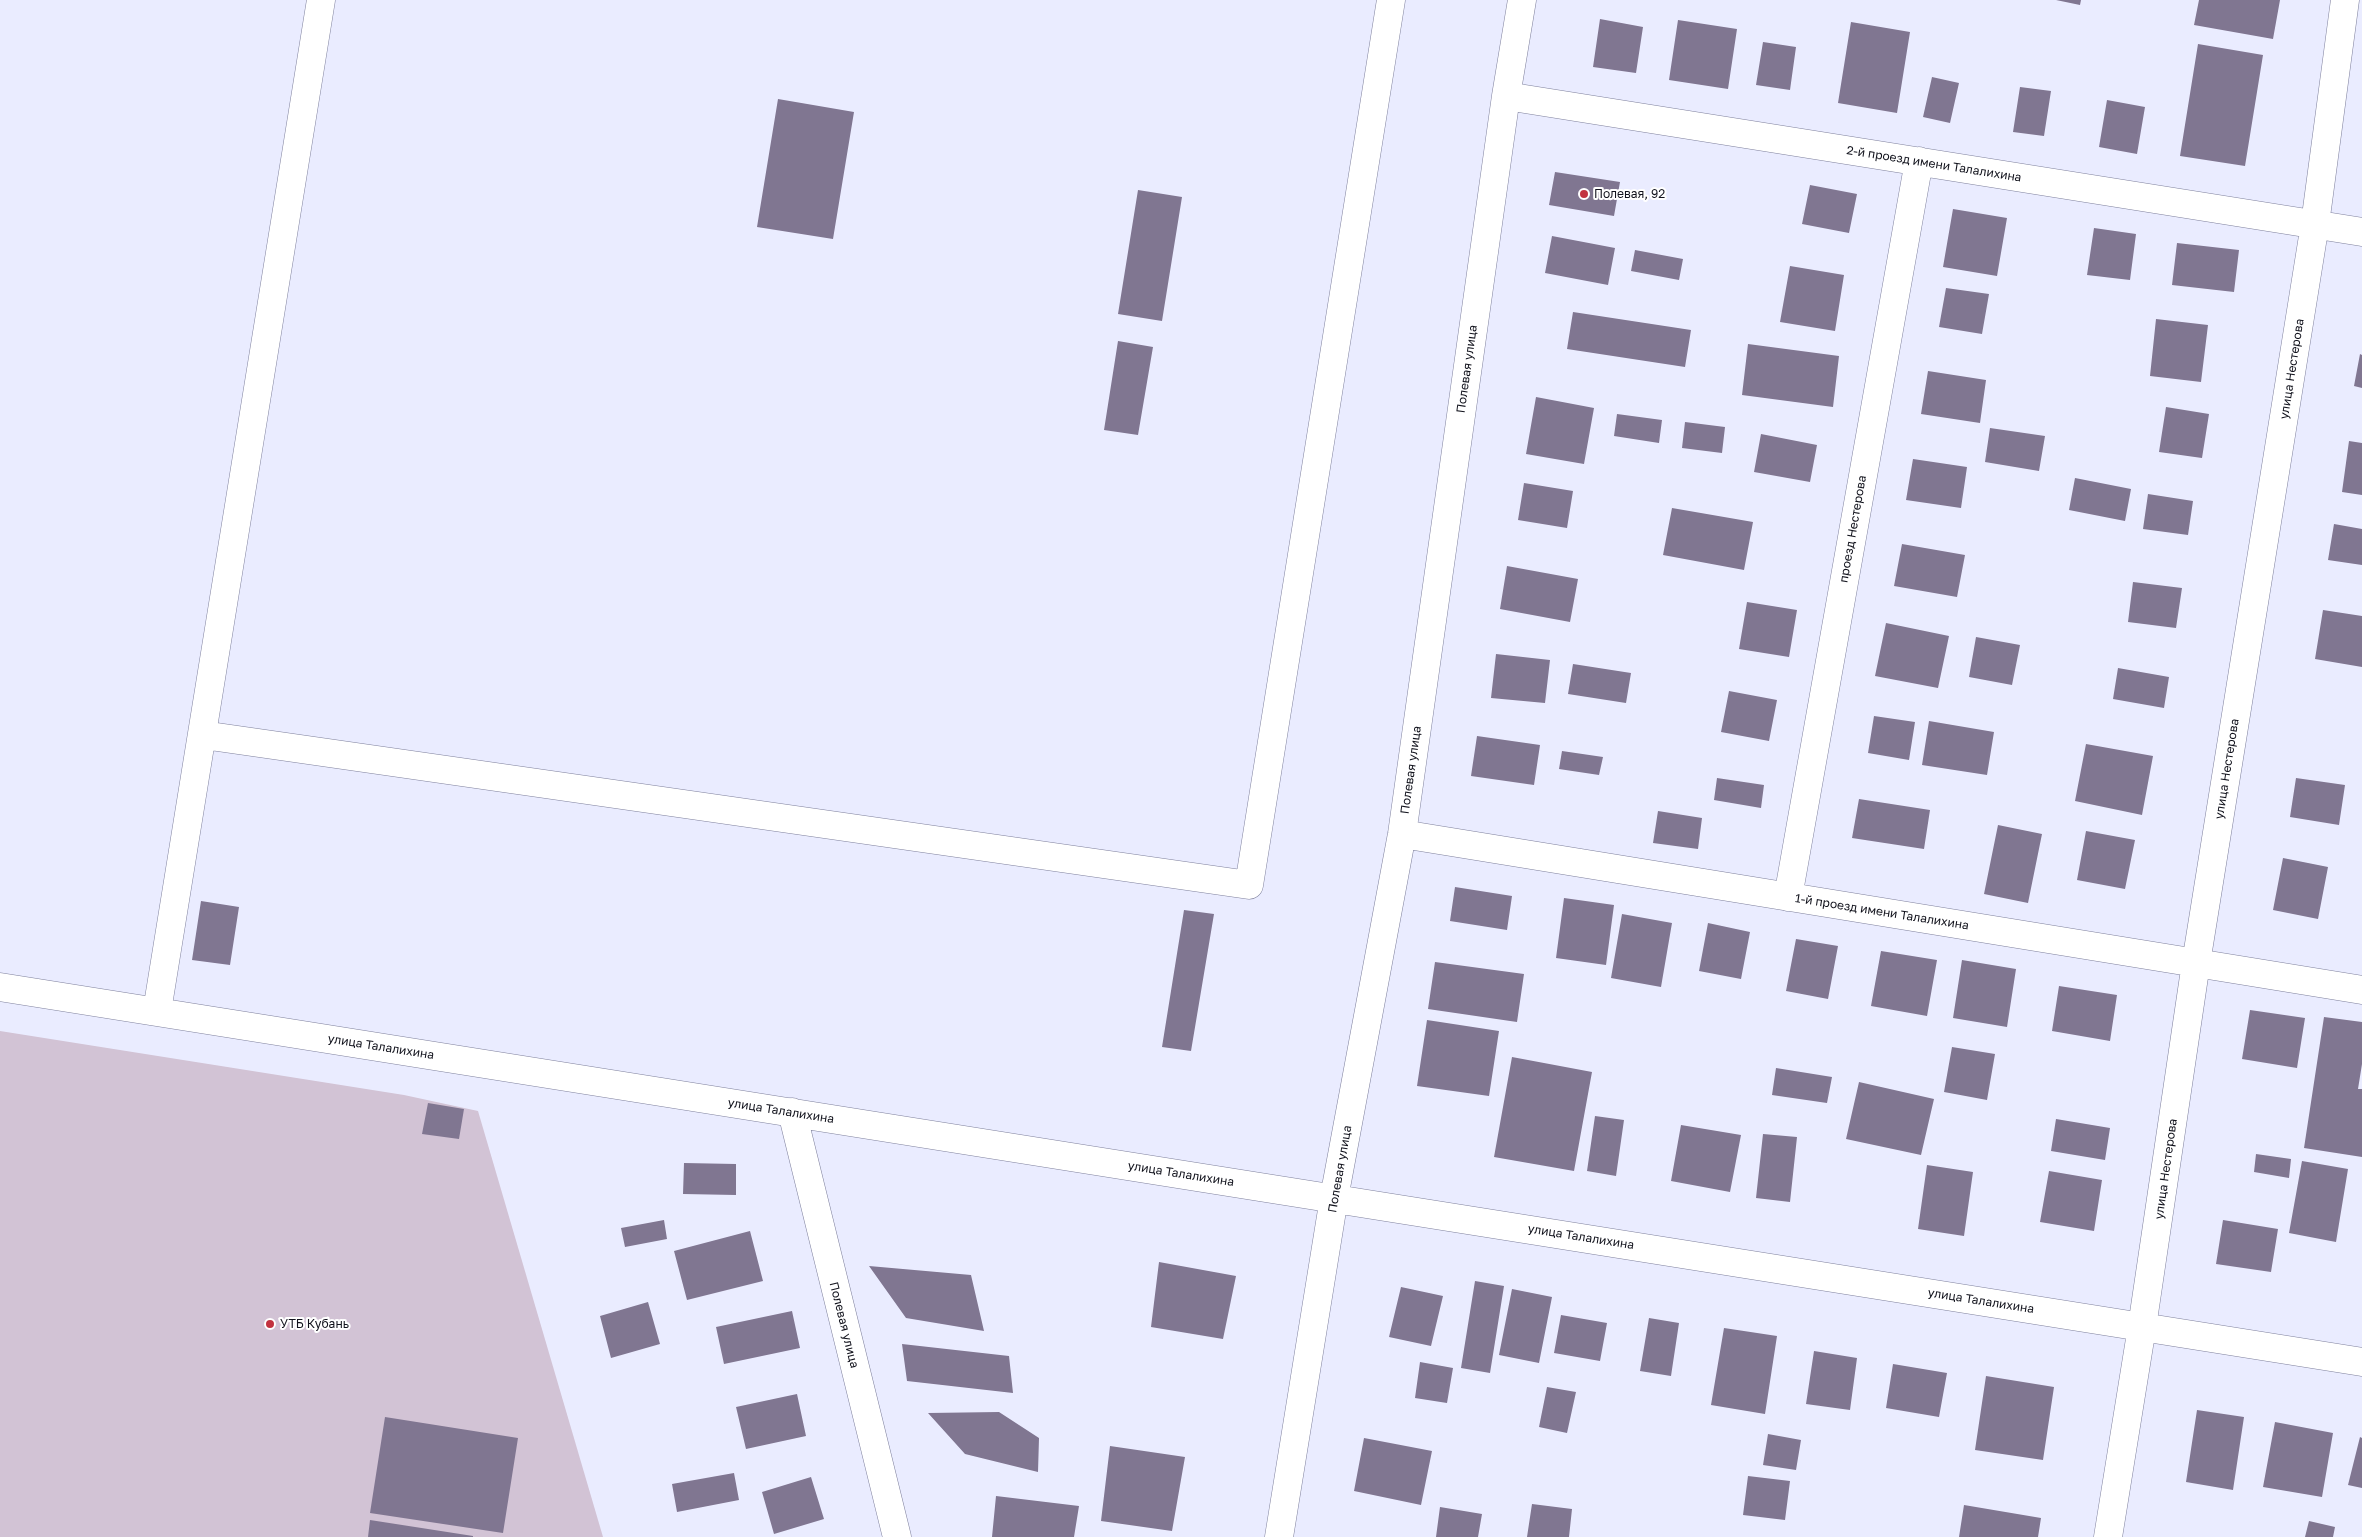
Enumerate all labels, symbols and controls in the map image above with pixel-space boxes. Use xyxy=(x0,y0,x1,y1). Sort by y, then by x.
street label: 2-й проезд имени Талалихина xyxy=(1845,143,2023,185)
place label: Полевая, 92 xyxy=(1594,187,1665,201)
marker: Полевая, 92 xyxy=(1578,188,1590,200)
street label: улица Нестерова xyxy=(2277,318,2307,420)
street label: Полевая улица xyxy=(1454,324,1480,414)
street label: проезд Нестерова xyxy=(1836,474,1870,584)
street label: улица Нестерова xyxy=(2212,718,2242,820)
street label: Полевая улица xyxy=(1398,725,1424,815)
street label: 1-й проезд имени Талалихина xyxy=(1794,891,1970,933)
street label: улица Талалихина xyxy=(327,1031,435,1063)
street label: улица Талалихина xyxy=(727,1095,835,1127)
street label: улица Нестерова xyxy=(2152,1118,2180,1220)
street label: Полевая улица xyxy=(1325,1124,1355,1214)
street label: улица Талалихина xyxy=(1127,1158,1235,1190)
street label: улица Талалихина xyxy=(1527,1221,1635,1253)
street label: Полевая улица xyxy=(826,1280,862,1370)
street label: улица Талалихина xyxy=(1927,1285,2035,1317)
place label: УТБ Кубань xyxy=(280,1317,349,1331)
marker: УТБ Кубань xyxy=(264,1318,276,1330)

